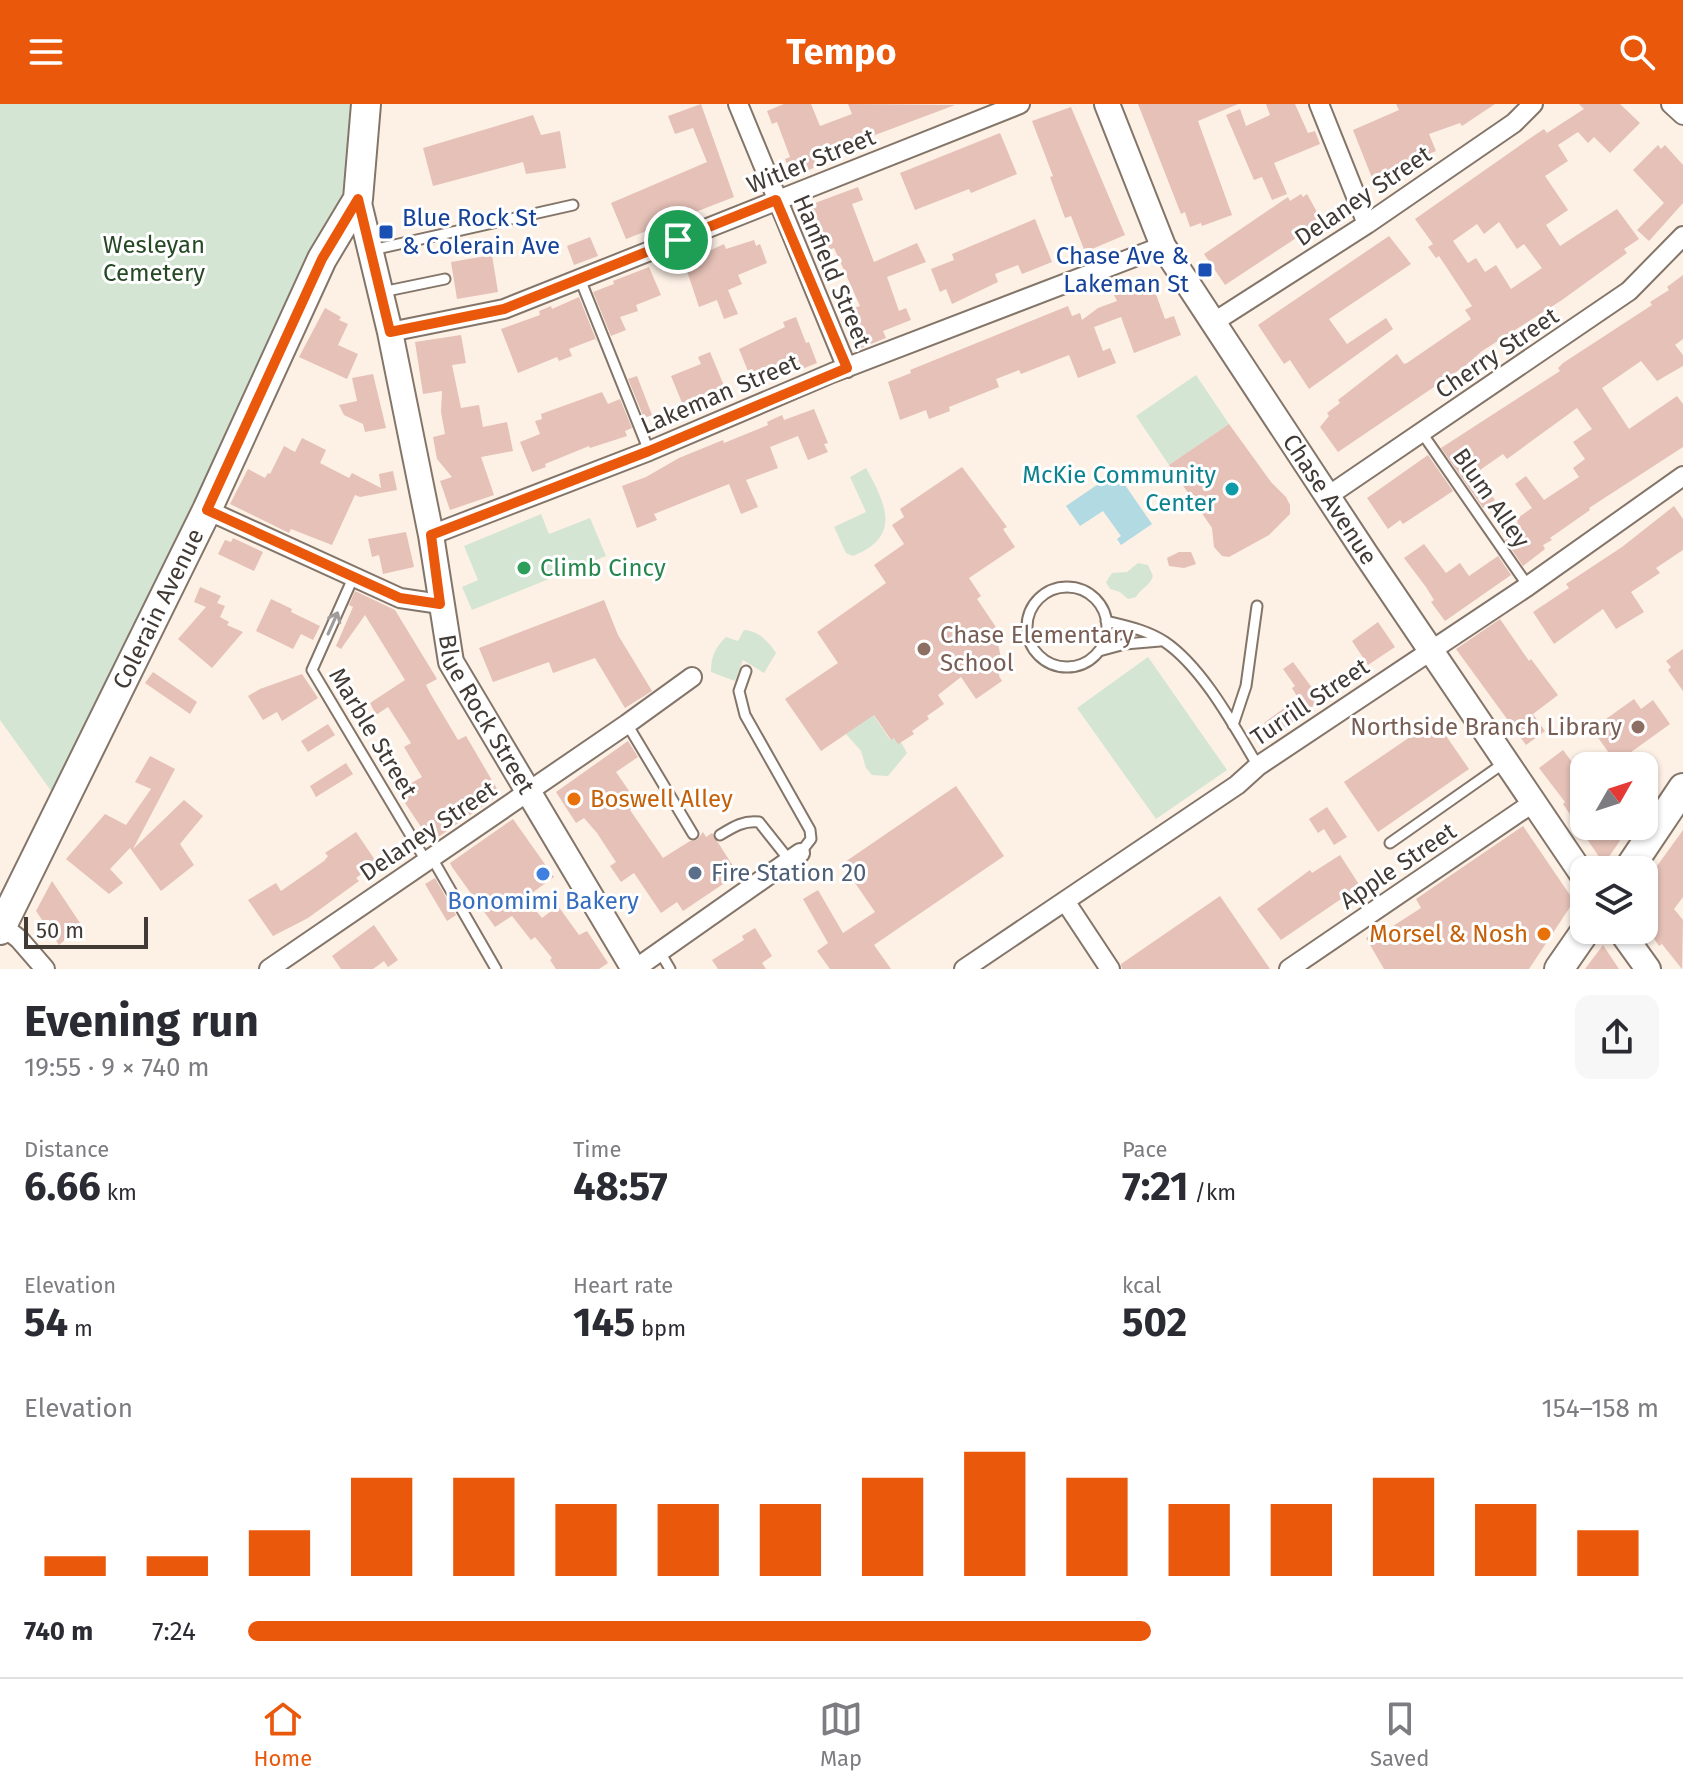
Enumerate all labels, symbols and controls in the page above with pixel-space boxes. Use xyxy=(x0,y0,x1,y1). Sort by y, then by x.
icon: menu xyxy=(24,30,68,74)
text: Tempo xyxy=(786,30,897,74)
icon: search xyxy=(1615,30,1659,74)
street label: Witler Street xyxy=(743,122,879,199)
street label: Delaney Street xyxy=(1289,140,1437,252)
street label: Hanfield Street xyxy=(787,190,877,352)
place label: Blue Rock St & Colerain Ave xyxy=(402,204,560,260)
pin xyxy=(644,206,712,274)
icon: arrive xyxy=(656,218,700,262)
marker: Blue Rock St & Colerain Ave xyxy=(377,223,395,241)
park label: Wesleyan Cemetery xyxy=(103,231,205,287)
place label: Chase Ave & Lakeman St xyxy=(1056,242,1189,298)
marker: Chase Ave & Lakeman St xyxy=(1196,261,1214,279)
street label: Cherry Street xyxy=(1430,301,1564,404)
street label: Lakeman Street xyxy=(637,348,804,440)
street label: Chase Avenue xyxy=(1277,429,1383,570)
street label: Blum Alley xyxy=(1447,443,1536,553)
place label: McKie Community Center xyxy=(1022,461,1217,517)
marker: McKie Community Center xyxy=(1223,480,1241,498)
street label: Colerain Avenue xyxy=(107,524,210,694)
place label: Climb Cincy xyxy=(540,554,666,582)
marker: Climb Cincy xyxy=(515,559,533,577)
one-way arrow xyxy=(326,611,341,635)
place label: Chase Elementary School xyxy=(940,621,1134,677)
street label: Blue Rock Street xyxy=(433,632,540,799)
marker: Chase Elementary School xyxy=(915,640,933,658)
street label: Turrill Street xyxy=(1246,652,1375,752)
street label: Marble Street xyxy=(323,663,423,803)
place label: Northside Branch Library xyxy=(1350,713,1622,741)
marker: Northside Branch Library xyxy=(1629,718,1647,736)
north arrow xyxy=(1570,752,1658,840)
map controls xyxy=(1570,752,1658,944)
street label: Delaney Street xyxy=(354,775,502,887)
place label: Boswell Alley xyxy=(590,785,733,813)
marker: Boswell Alley xyxy=(565,790,583,808)
street label: Apple Street xyxy=(1335,817,1462,915)
button: layers xyxy=(1570,856,1658,944)
place label: Fire Station 20 xyxy=(711,859,866,887)
marker: Fire Station 20 xyxy=(686,864,704,882)
marker: Bonomimi Bakery xyxy=(534,865,552,883)
place label: Bonomimi Bakery xyxy=(447,887,639,915)
scale bar xyxy=(24,913,148,949)
text: 50 m xyxy=(36,917,84,944)
place label: Morsel & Nosh xyxy=(1369,920,1528,948)
marker: Morsel & Nosh xyxy=(1535,925,1553,943)
text: Evening run xyxy=(24,995,259,1048)
button: share xyxy=(1575,995,1659,1079)
text: 19:55 · 9 × 740 m xyxy=(24,1052,210,1083)
text: Distance xyxy=(24,1136,109,1163)
text: Time xyxy=(573,1136,621,1163)
text: Pace xyxy=(1122,1136,1168,1163)
text: 6.66 xyxy=(24,1163,101,1211)
text: 48:57 xyxy=(573,1163,668,1211)
text: 7:21 xyxy=(1122,1163,1189,1211)
text: km xyxy=(101,1179,137,1206)
text: /km xyxy=(1189,1179,1236,1206)
text: Elevation xyxy=(24,1272,116,1299)
text: Heart rate xyxy=(573,1272,673,1299)
text: kcal xyxy=(1122,1272,1162,1299)
text: 54 xyxy=(24,1299,68,1347)
text: 145 xyxy=(573,1299,635,1347)
text: 502 xyxy=(1122,1299,1187,1347)
text: m xyxy=(68,1315,93,1342)
text: bpm xyxy=(635,1315,686,1342)
text: Elevation xyxy=(24,1393,133,1424)
text: 154–158 m xyxy=(1541,1393,1659,1424)
text: 740 m xyxy=(24,1616,93,1647)
text: 7:24 xyxy=(152,1616,196,1647)
tab: Home xyxy=(253,1697,312,1772)
tab: Map xyxy=(819,1697,863,1772)
tab: Saved xyxy=(1370,1697,1430,1772)

